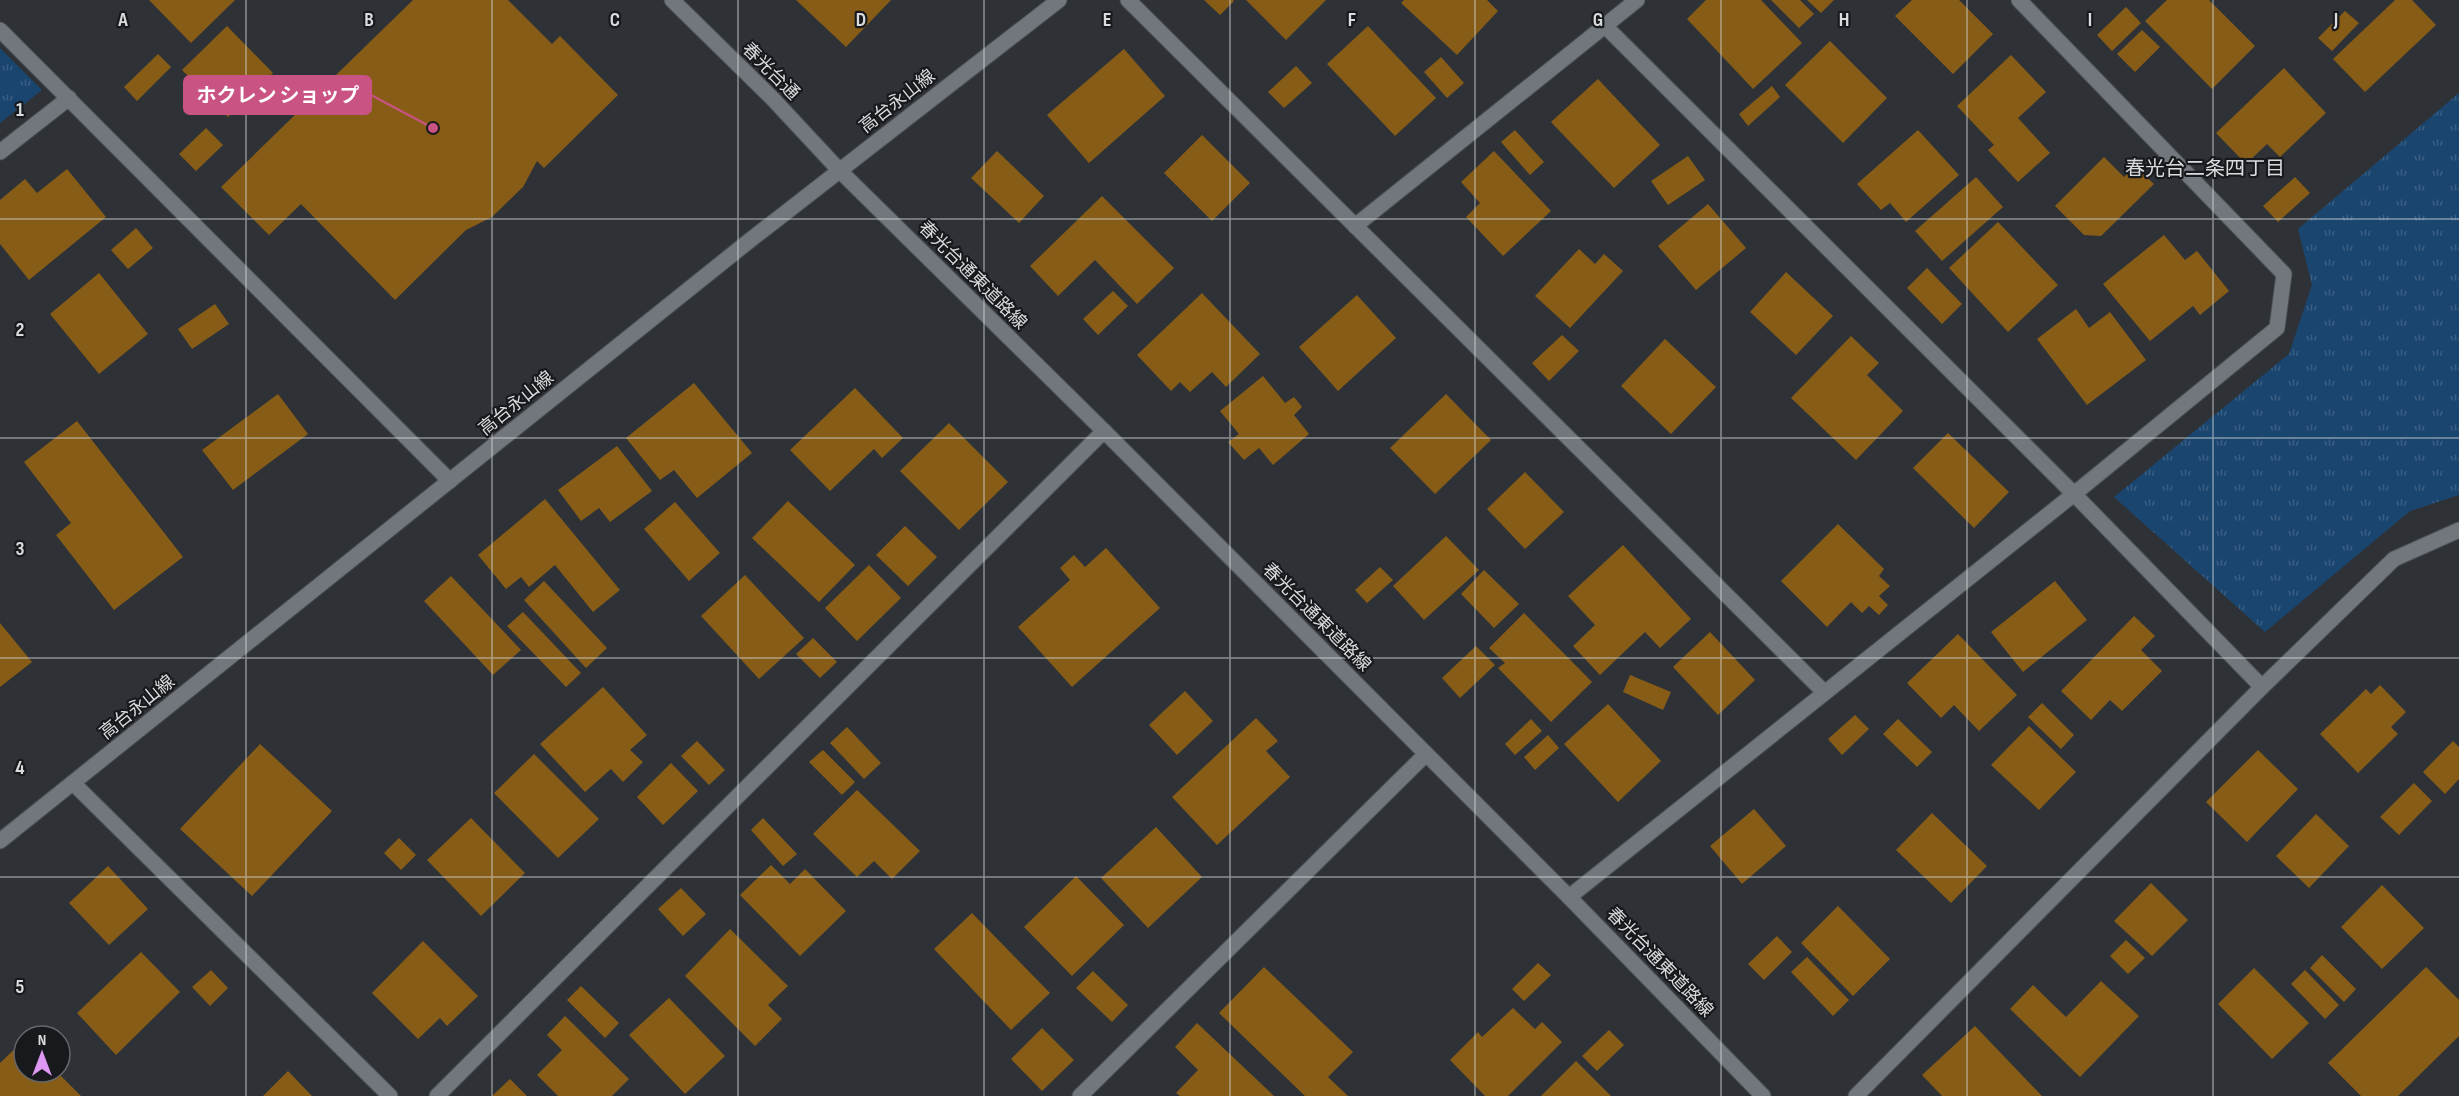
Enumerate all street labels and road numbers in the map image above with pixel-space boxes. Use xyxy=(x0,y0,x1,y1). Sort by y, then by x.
street label: 春光台通 xyxy=(738,38,804,104)
street label: 高台永山線 xyxy=(855,65,939,137)
street label: 春光台通東道路線 xyxy=(914,217,1031,334)
street label: 高台永山線 xyxy=(475,367,558,440)
street label: 春光台通東道路線 xyxy=(1258,559,1375,676)
street label: 高台永山線 xyxy=(96,671,179,744)
street label: 春光台通東道路線 xyxy=(1602,903,1717,1021)

